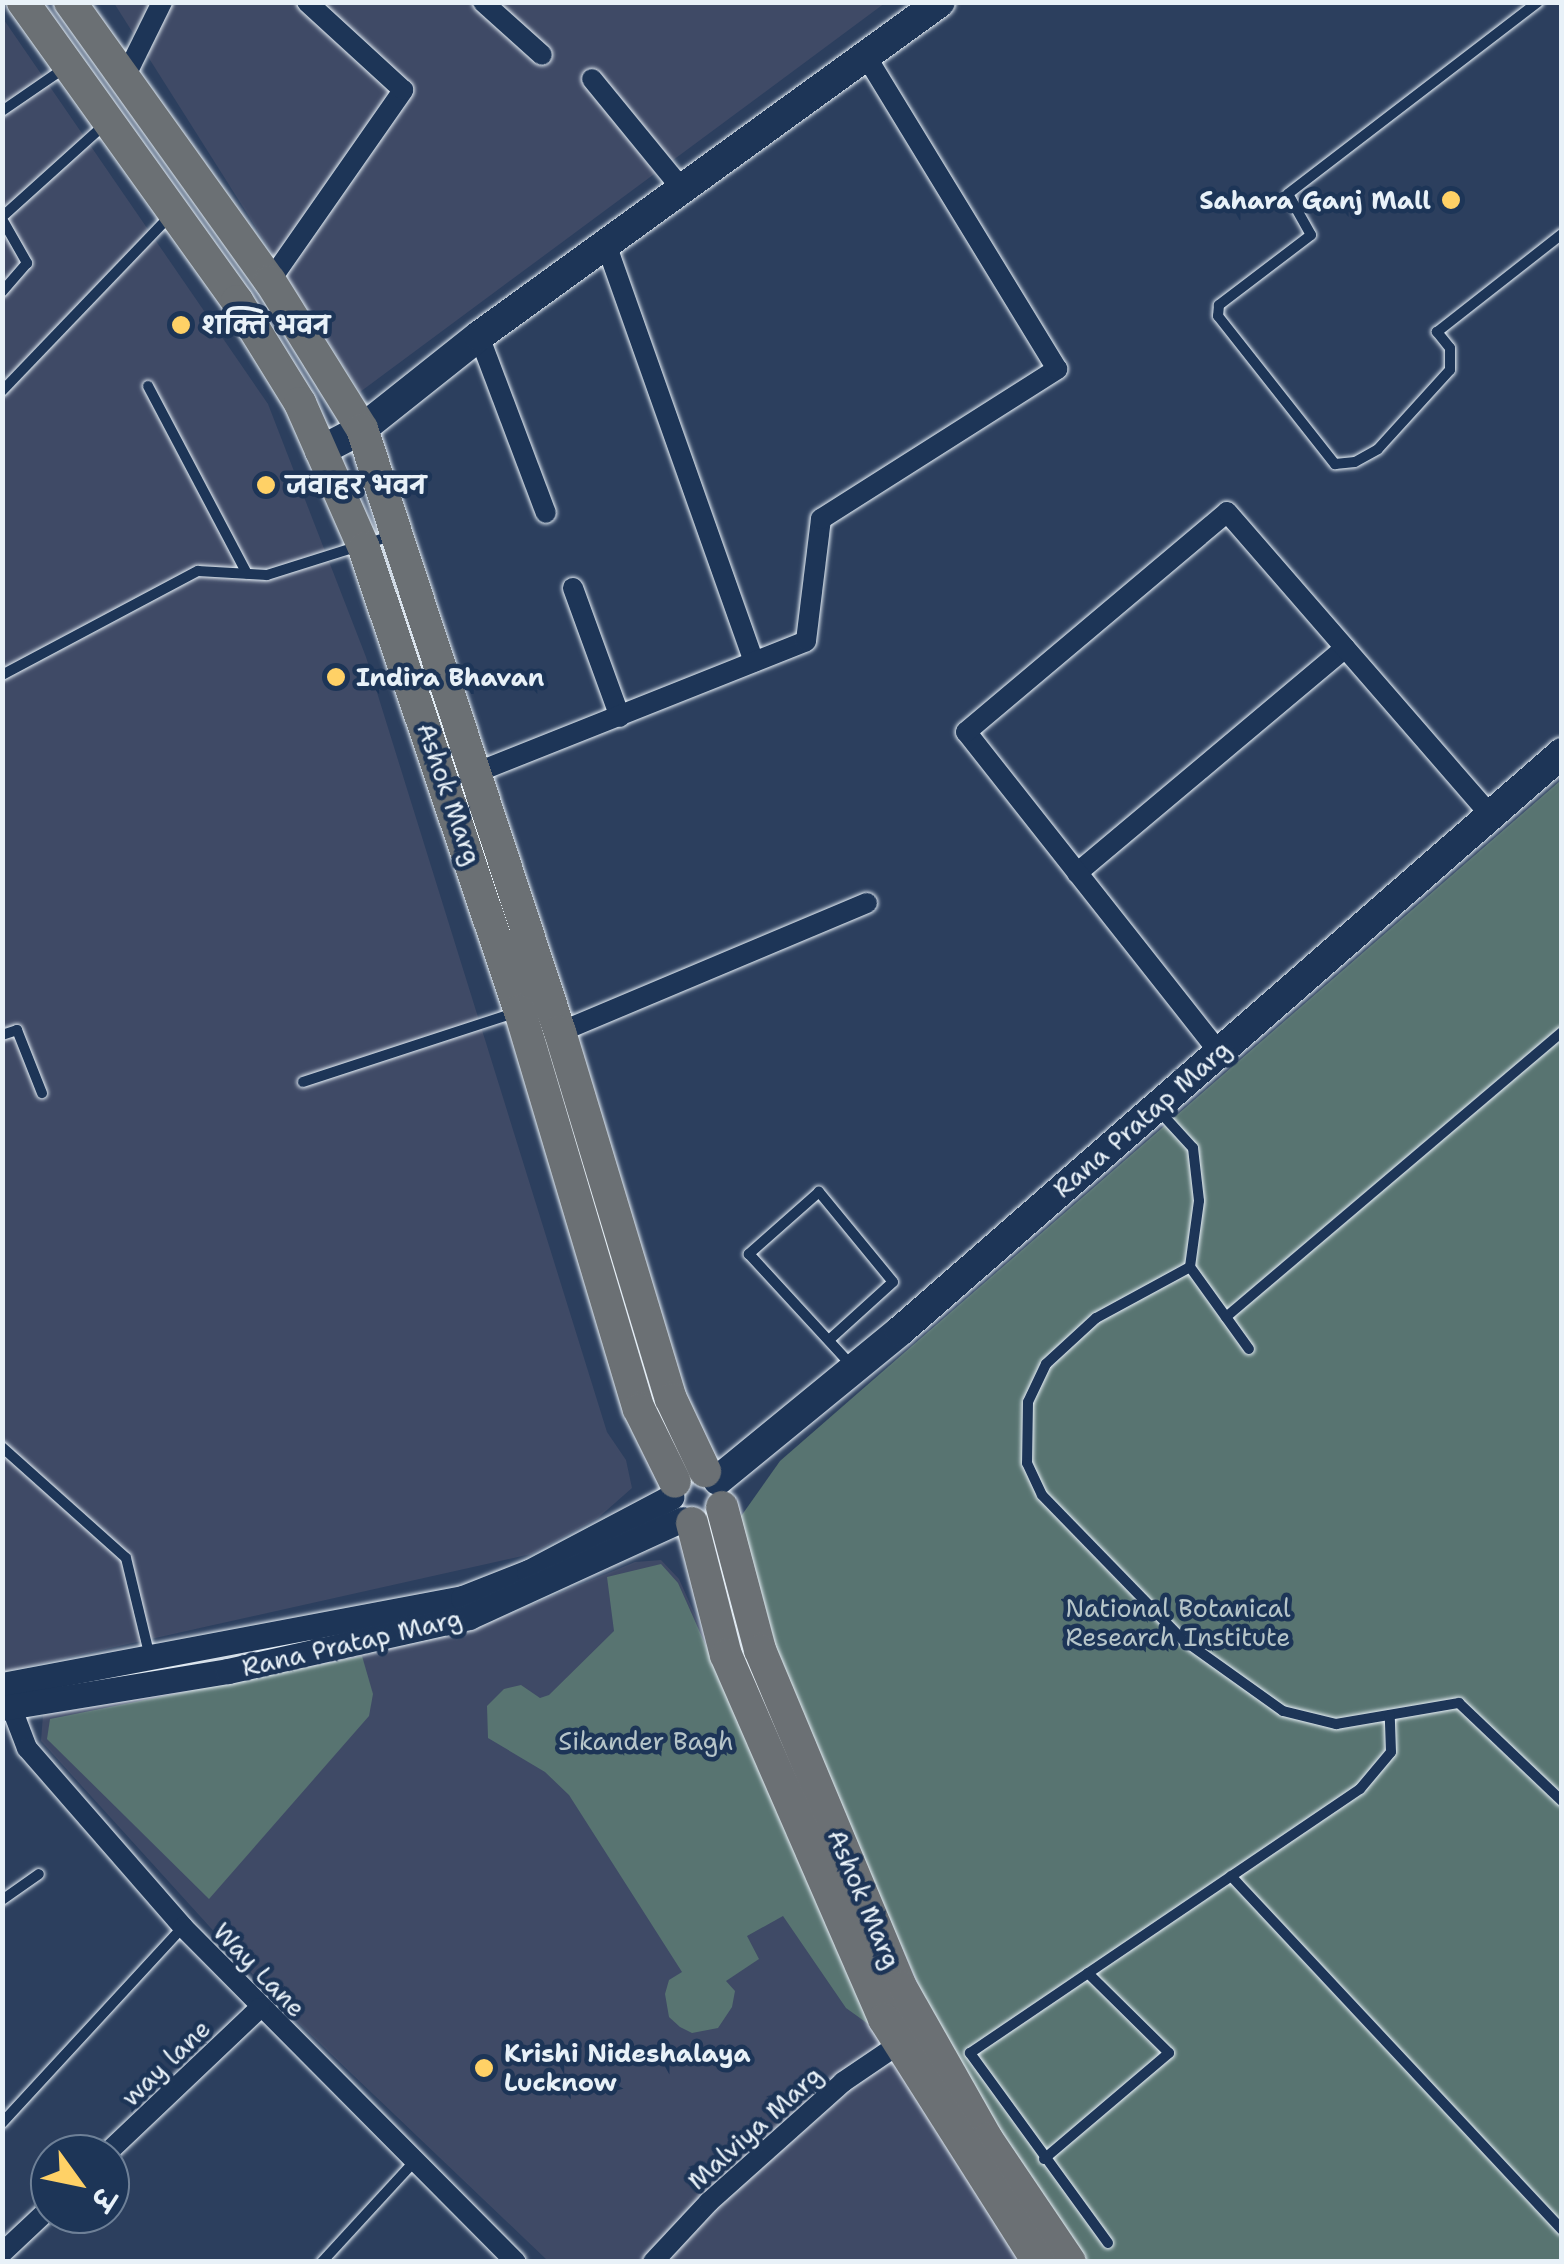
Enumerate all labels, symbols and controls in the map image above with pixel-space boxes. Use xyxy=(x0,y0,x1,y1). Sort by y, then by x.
place label: Sahara Ganj Mall xyxy=(1199,185,1431,215)
marker: Sahara Ganj Mall xyxy=(1440,189,1462,211)
place label: शक्ति भवन xyxy=(201,310,330,340)
marker: शक्ति भवन xyxy=(170,314,192,336)
place label: जवाहर भवन xyxy=(286,470,426,500)
marker: जवाहर भवन xyxy=(255,474,277,496)
place label: Indira Bhavan xyxy=(356,662,544,692)
marker: Indira Bhavan xyxy=(325,666,347,688)
street label: Ashok Marg xyxy=(411,719,487,869)
street label: Rana Pratap Marg xyxy=(1047,1034,1237,1204)
park label: National Botanical Research Institute xyxy=(1065,1594,1291,1653)
street label: Rana Pratap Marg xyxy=(239,1603,465,1683)
park label: Sikander Bagh xyxy=(558,1726,734,1756)
street label: Ashok Marg xyxy=(821,1825,907,1973)
street label: Way Lane xyxy=(207,1917,311,2023)
street label: way lane xyxy=(115,2013,217,2113)
place label: Krishi Nideshalaya Lucknow xyxy=(504,2039,751,2098)
marker: Krishi Nideshalaya Lucknow xyxy=(473,2057,495,2079)
street label: Malviya Marg xyxy=(682,2060,828,2196)
north arrow xyxy=(30,2134,130,2234)
text: उ xyxy=(82,2181,124,2217)

